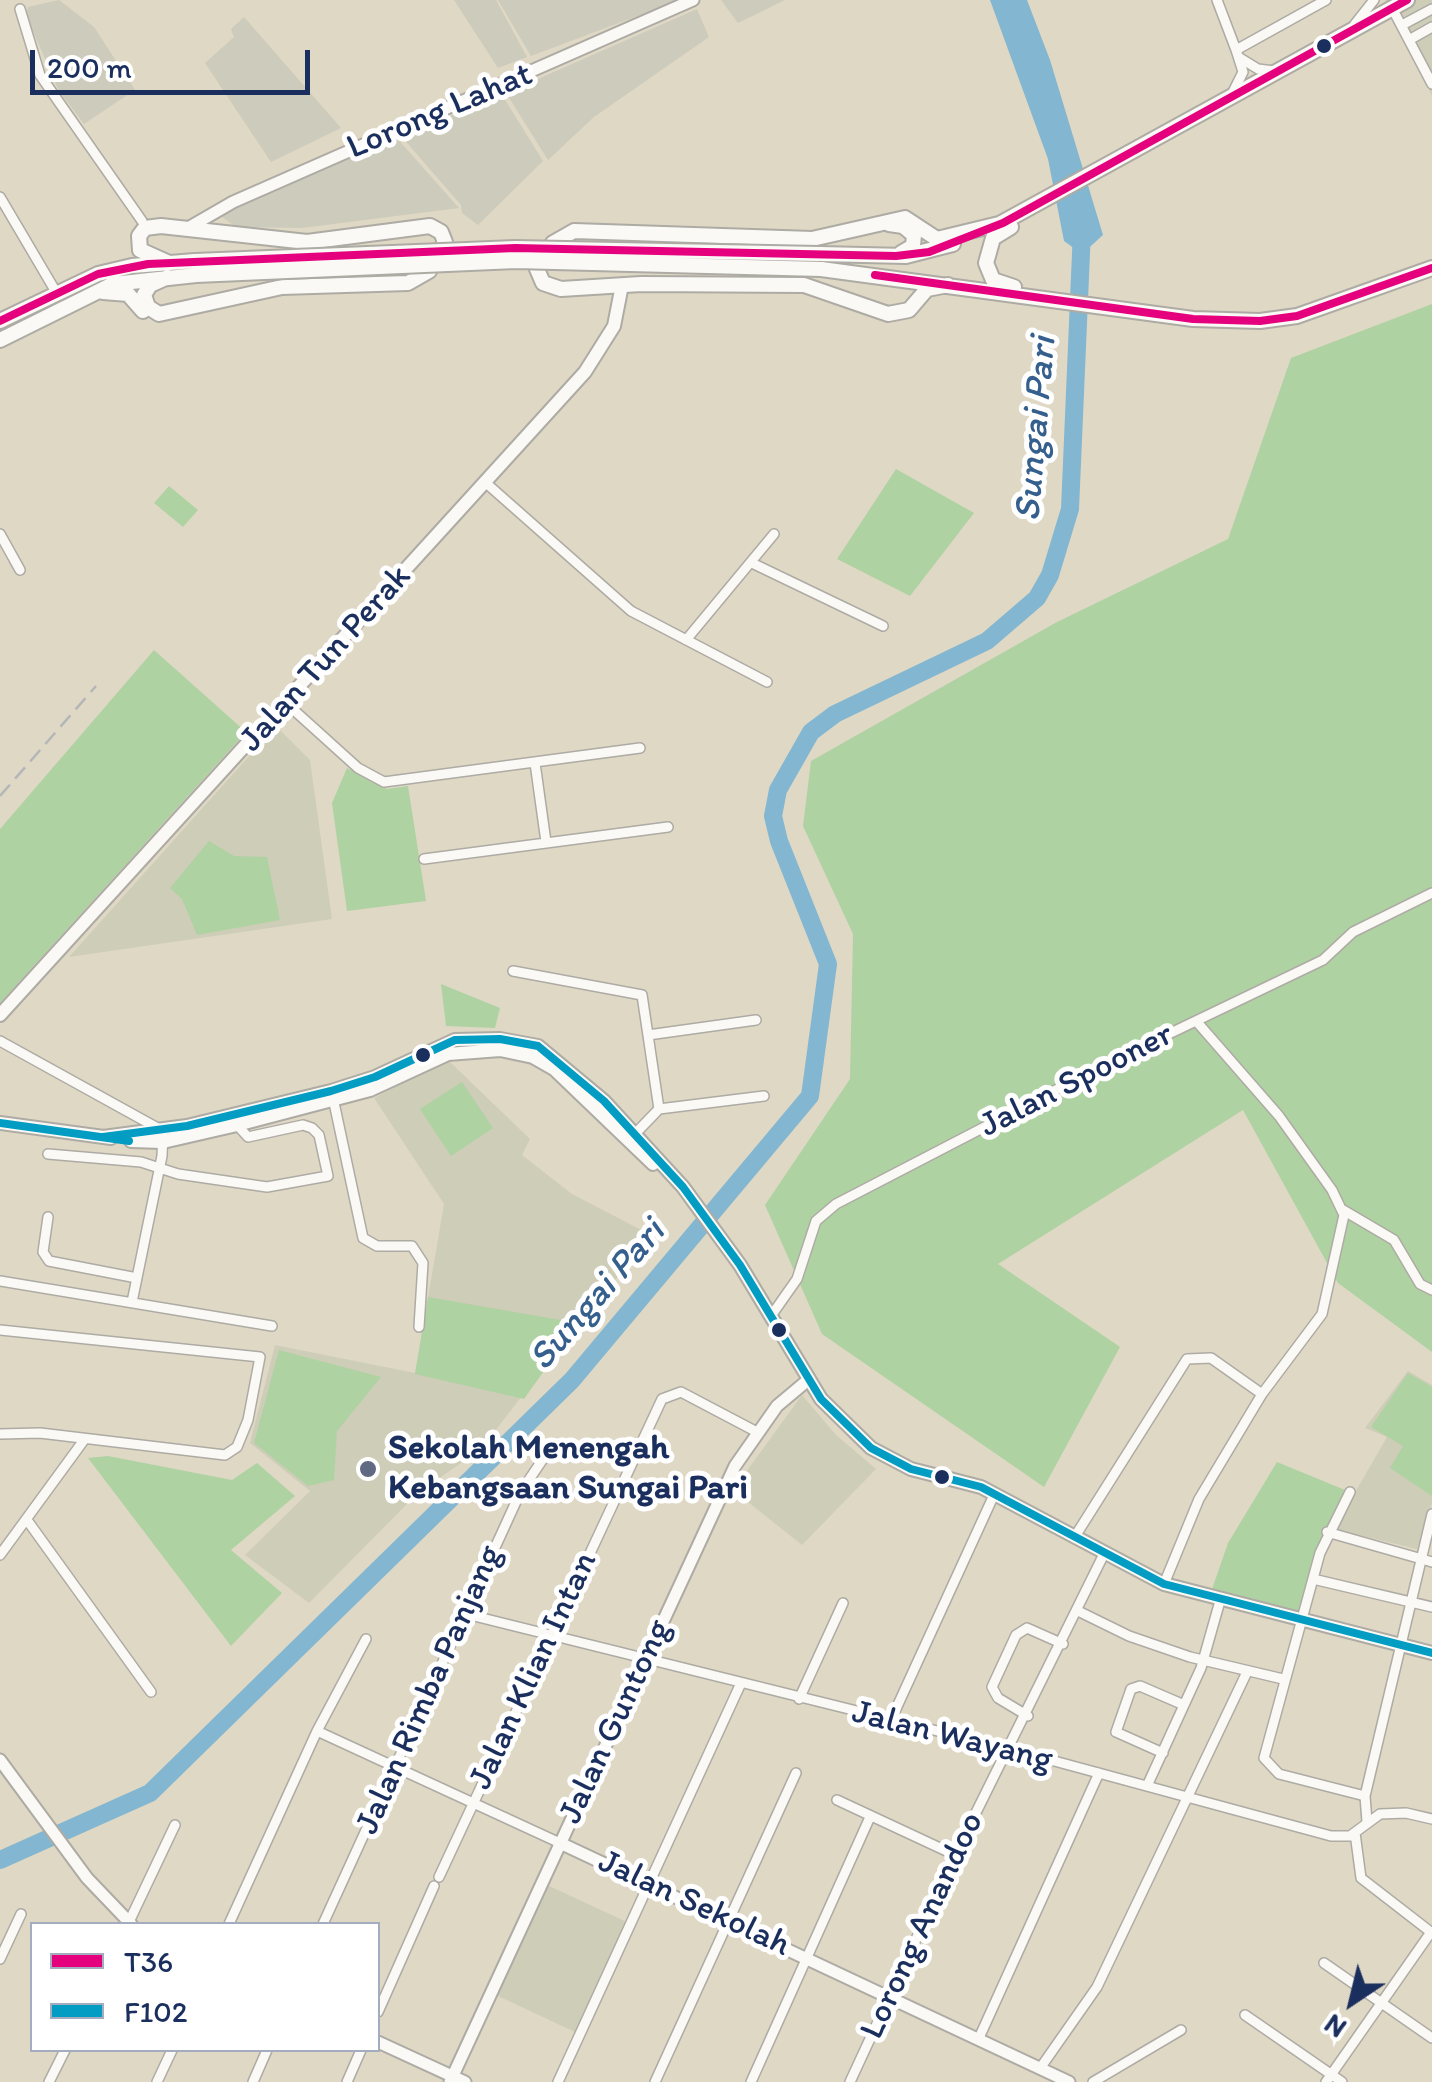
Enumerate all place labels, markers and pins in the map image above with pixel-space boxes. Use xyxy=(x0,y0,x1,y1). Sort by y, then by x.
unlabelled marker xyxy=(1314,36,1334,56)
unlabelled marker xyxy=(413,1045,433,1065)
unlabelled marker xyxy=(769,1320,789,1340)
place label: Sekolah Menengah Kebangsaan Sungai Pari xyxy=(388,1428,748,1510)
marker: Sekolah Menengah Kebangsaan Sungai Pari xyxy=(357,1458,379,1480)
unlabelled marker xyxy=(932,1467,952,1487)

